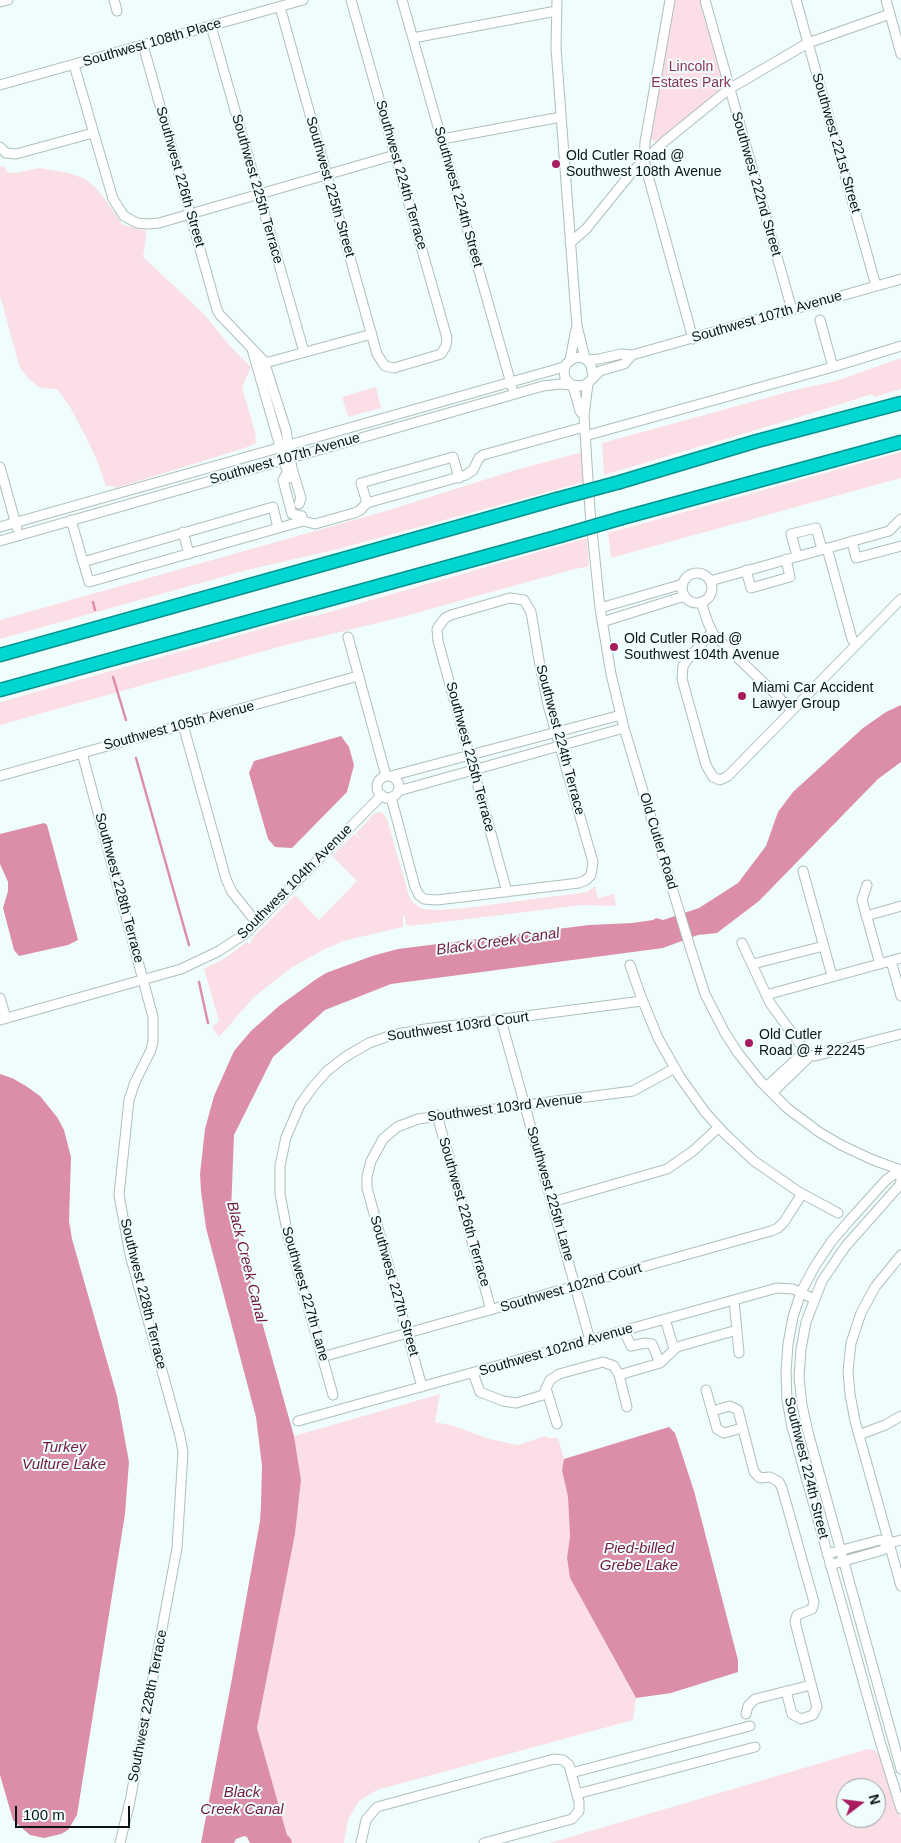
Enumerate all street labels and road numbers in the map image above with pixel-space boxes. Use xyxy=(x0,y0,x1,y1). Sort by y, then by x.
street label: Southwest 108th Place xyxy=(81,15,223,71)
street label: Southwest 221st Street xyxy=(808,71,864,215)
street label: Southwest 224th Terrace xyxy=(372,98,430,252)
street label: Southwest 226th Street xyxy=(152,105,208,249)
street label: Southwest 222nd Street xyxy=(727,110,785,258)
street label: Southwest 225th Terrace xyxy=(228,112,286,266)
street label: Southwest 225th Street xyxy=(302,115,358,259)
street label: Southwest 224th Street xyxy=(430,125,486,269)
street label: Southwest 107th Avenue xyxy=(690,288,844,346)
street label: Southwest 107th Avenue xyxy=(208,430,362,488)
street label: Southwest 224th Terrace xyxy=(532,663,588,817)
street label: Southwest 225th Terrace xyxy=(442,680,498,834)
street label: Southwest 105th Avenue xyxy=(102,698,256,754)
street label: Old Cutler Road xyxy=(635,791,681,891)
street label: Southwest 228th Terrace xyxy=(91,811,147,965)
street label: Southwest 104th Avenue xyxy=(234,821,356,943)
street label: Southwest 103rd Court xyxy=(386,1009,530,1045)
street label: Southwest 103rd Avenue xyxy=(426,1090,584,1126)
street label: Southwest 225th Lane xyxy=(523,1125,577,1263)
street label: Southwest 226th Terrace xyxy=(435,1135,493,1289)
street label: Southwest 227th Street xyxy=(366,1214,422,1358)
street label: Southwest 228th Terrace xyxy=(116,1217,170,1371)
street label: Southwest 227th Lane xyxy=(278,1225,332,1363)
street label: Southwest 102nd Court xyxy=(498,1260,644,1316)
street label: Southwest 102nd Avenue xyxy=(477,1320,635,1380)
street label: Southwest 224th Street xyxy=(780,1395,832,1541)
street label: Southwest 228th Terrace xyxy=(125,1628,171,1784)

